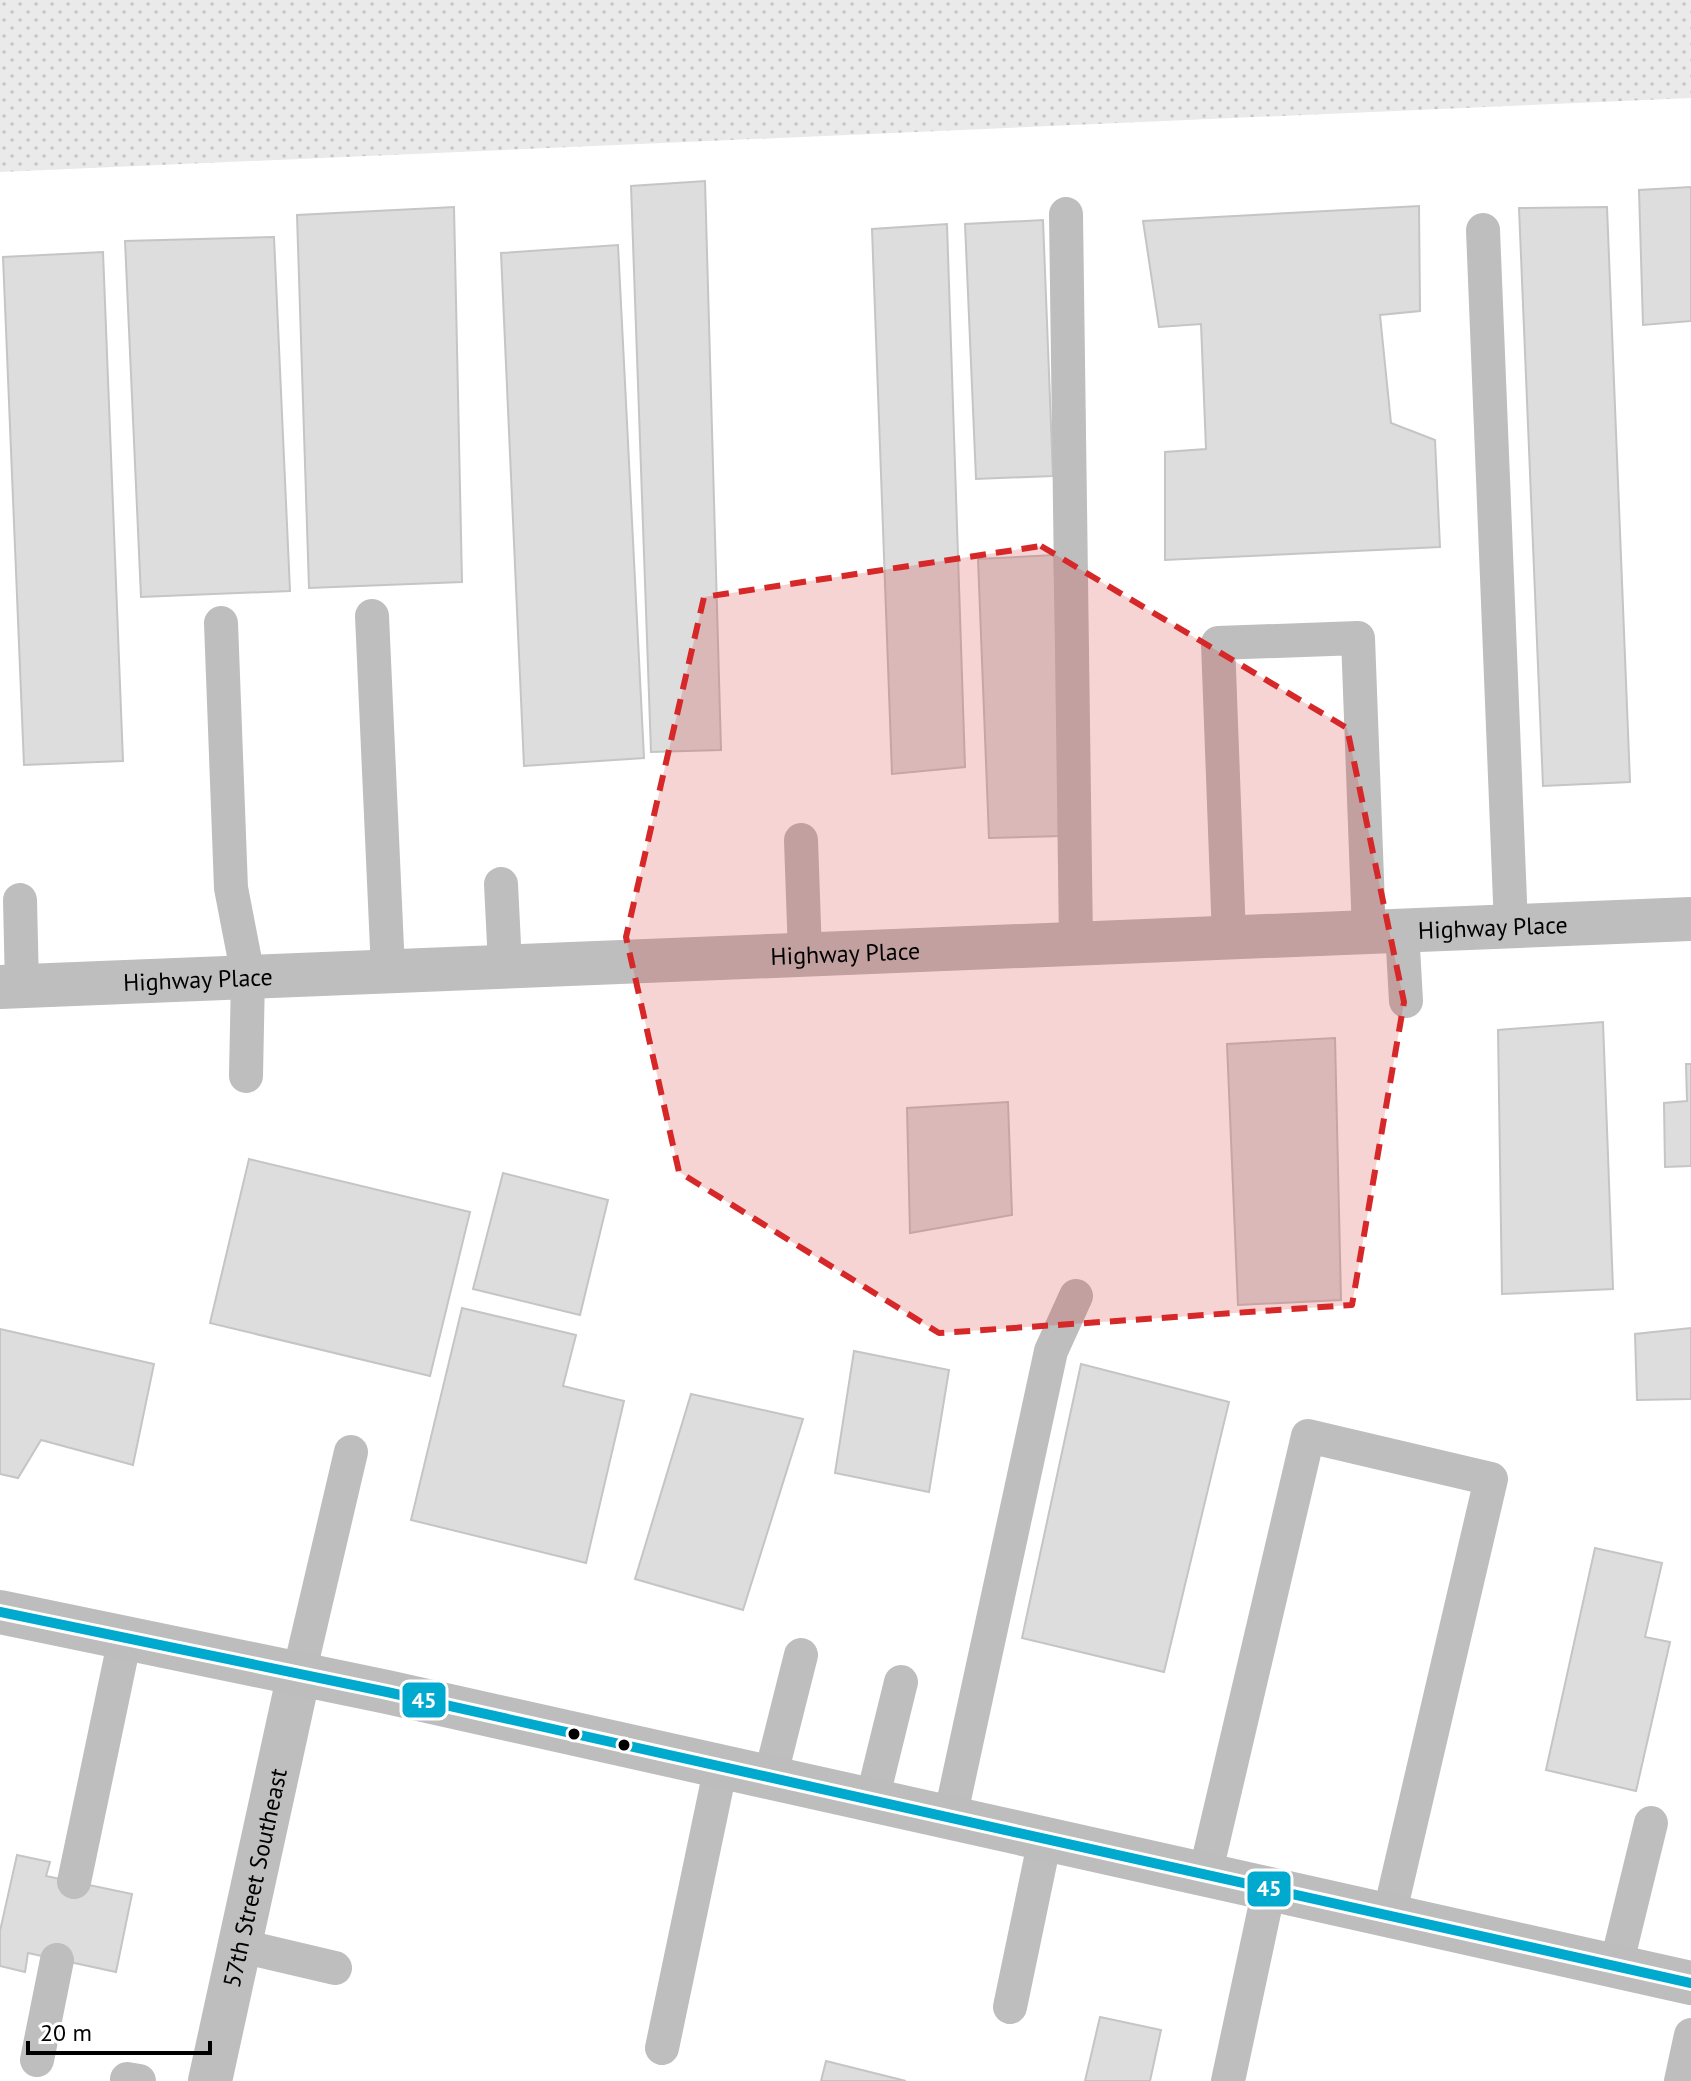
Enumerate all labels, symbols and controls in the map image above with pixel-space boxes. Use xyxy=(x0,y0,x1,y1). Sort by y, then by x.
street label: Highway Place xyxy=(1417,908,1568,945)
street label: Highway Place xyxy=(770,935,921,972)
street label: Highway Place xyxy=(122,961,273,998)
line badge: 45 xyxy=(401,1681,447,1719)
text: 45 xyxy=(412,1686,436,1714)
unlabelled marker xyxy=(566,1726,582,1742)
unlabelled marker xyxy=(616,1737,632,1753)
street label: 57th Street Southeast xyxy=(215,1765,293,1990)
line badge: 45 xyxy=(1246,1870,1292,1908)
text: 45 xyxy=(1257,1874,1281,1902)
scale bar xyxy=(28,2005,210,2055)
text: 20 m xyxy=(40,2017,92,2048)

